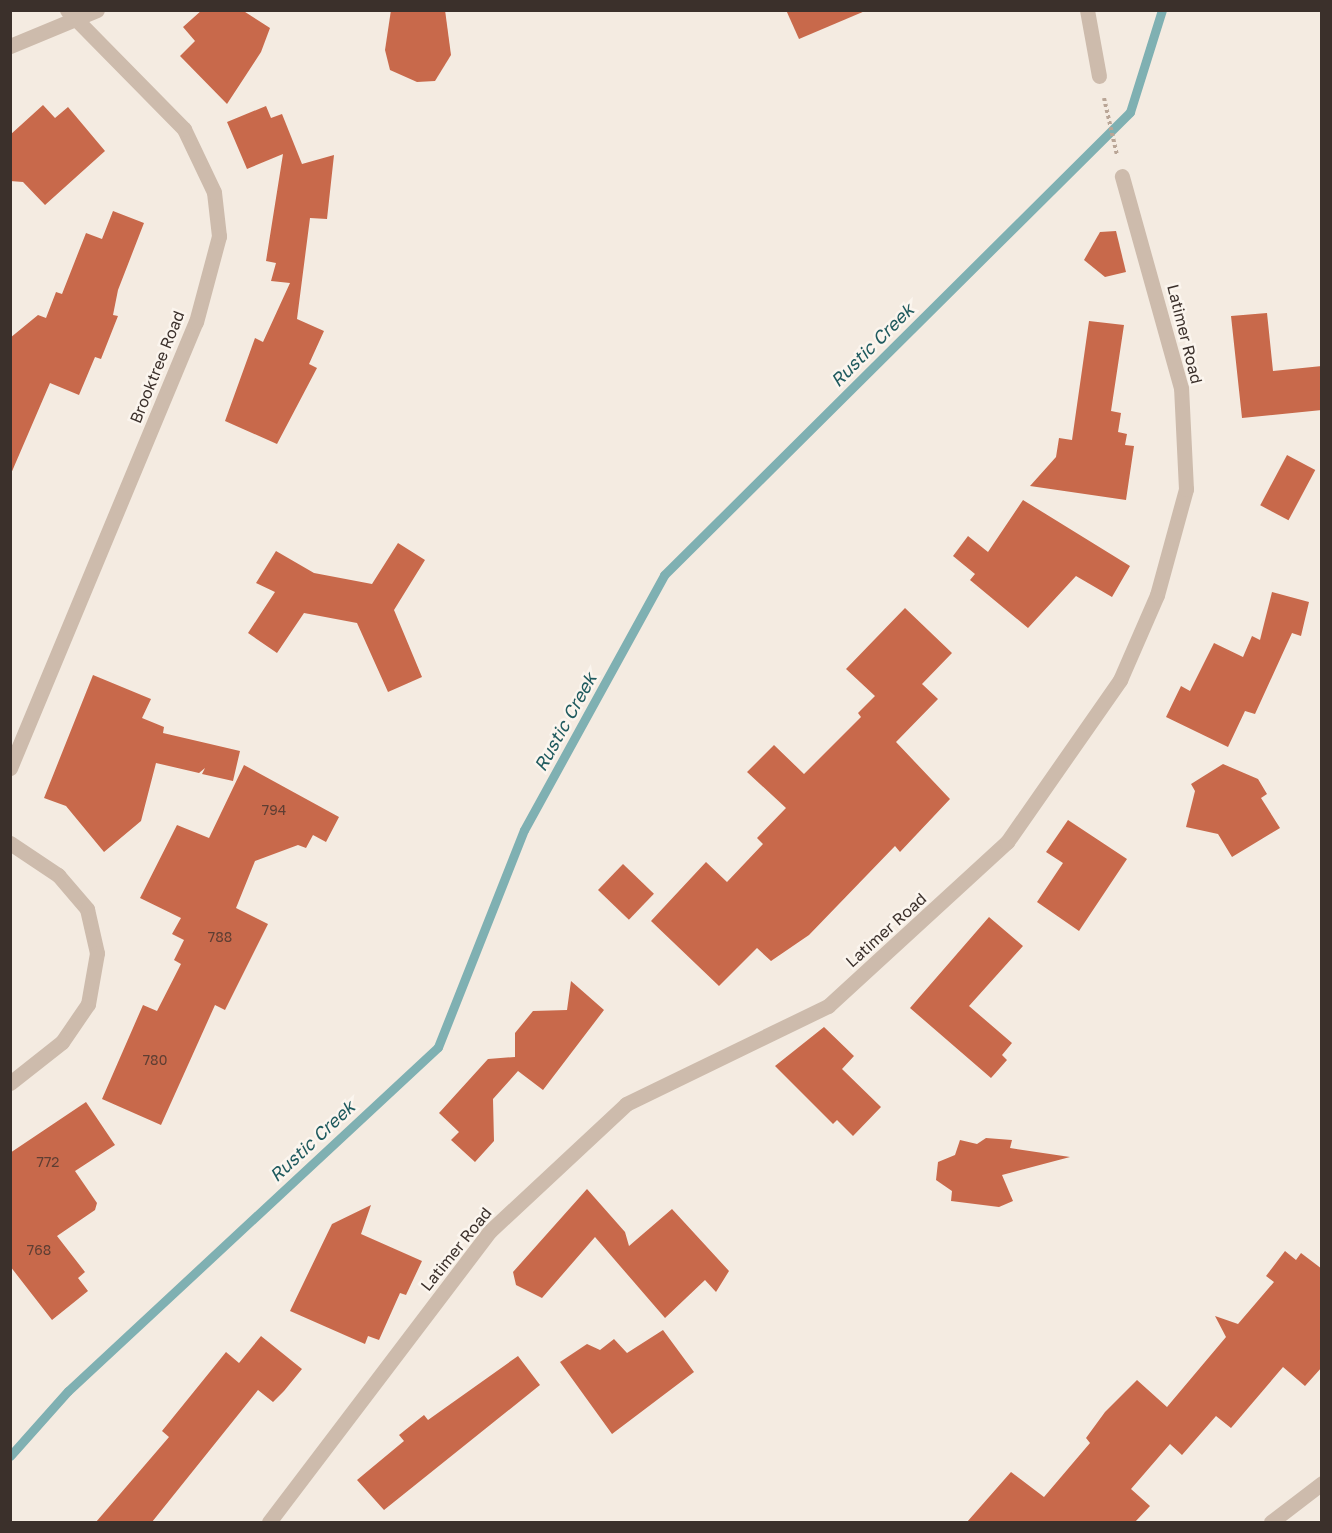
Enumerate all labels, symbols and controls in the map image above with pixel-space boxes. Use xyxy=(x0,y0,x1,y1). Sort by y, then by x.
street label: Latimer Road xyxy=(1163,282,1207,386)
water label: Rustic Creek xyxy=(826,299,918,391)
street label: Brooktree Road xyxy=(126,308,188,426)
water label: Rustic Creek xyxy=(529,669,601,775)
house number: 794 xyxy=(262,802,286,818)
street label: Latimer Road xyxy=(842,889,930,971)
house number: 788 xyxy=(208,929,232,945)
house number: 780 xyxy=(143,1052,167,1068)
water label: Rustic Creek xyxy=(265,1096,359,1186)
house number: 772 xyxy=(37,1154,59,1170)
street label: Latimer Road xyxy=(417,1203,495,1295)
house number: 768 xyxy=(27,1242,51,1258)

